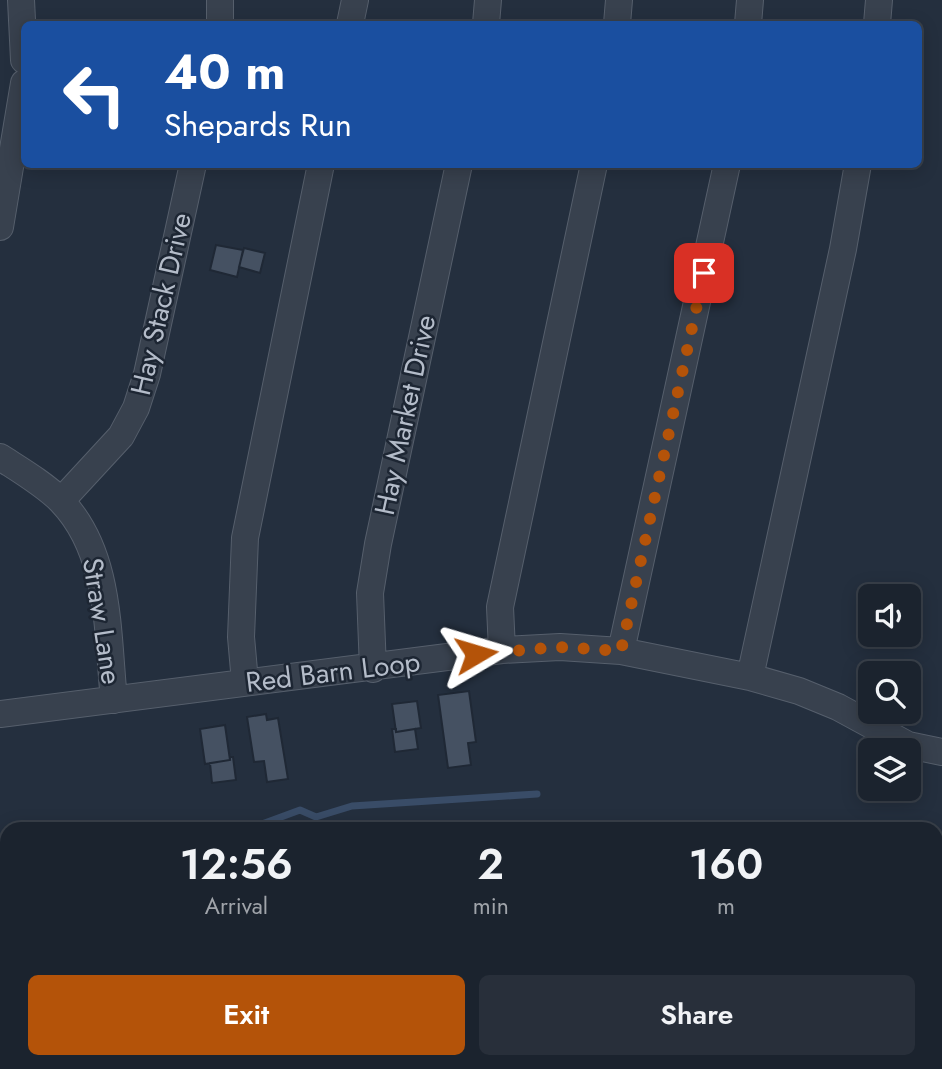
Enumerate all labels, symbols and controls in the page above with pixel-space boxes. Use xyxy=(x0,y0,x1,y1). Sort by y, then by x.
text: 40 m xyxy=(164,37,286,107)
icon: left xyxy=(49,49,140,140)
text: Shepards Run xyxy=(164,102,352,148)
street label: Hay Stack Drive xyxy=(120,209,202,399)
pin xyxy=(674,243,734,303)
icon: arrive xyxy=(685,254,723,292)
street label: Hay Market Drive xyxy=(364,311,446,519)
street label: Straw Lane xyxy=(72,555,132,687)
map controls xyxy=(858,584,921,801)
button: sound xyxy=(858,584,921,647)
position arrow xyxy=(439,617,513,691)
street label: Red Barn Loop xyxy=(243,641,423,703)
button: search xyxy=(858,661,921,724)
button: layers xyxy=(858,738,921,801)
text: 12:56 xyxy=(180,834,293,895)
text: 2 xyxy=(478,834,504,895)
text: 160 xyxy=(689,834,763,895)
text: Arrival xyxy=(205,889,268,923)
text: min xyxy=(473,889,509,923)
text: m xyxy=(717,889,735,923)
button: Exit xyxy=(28,975,465,1055)
button: Share xyxy=(479,975,915,1055)

